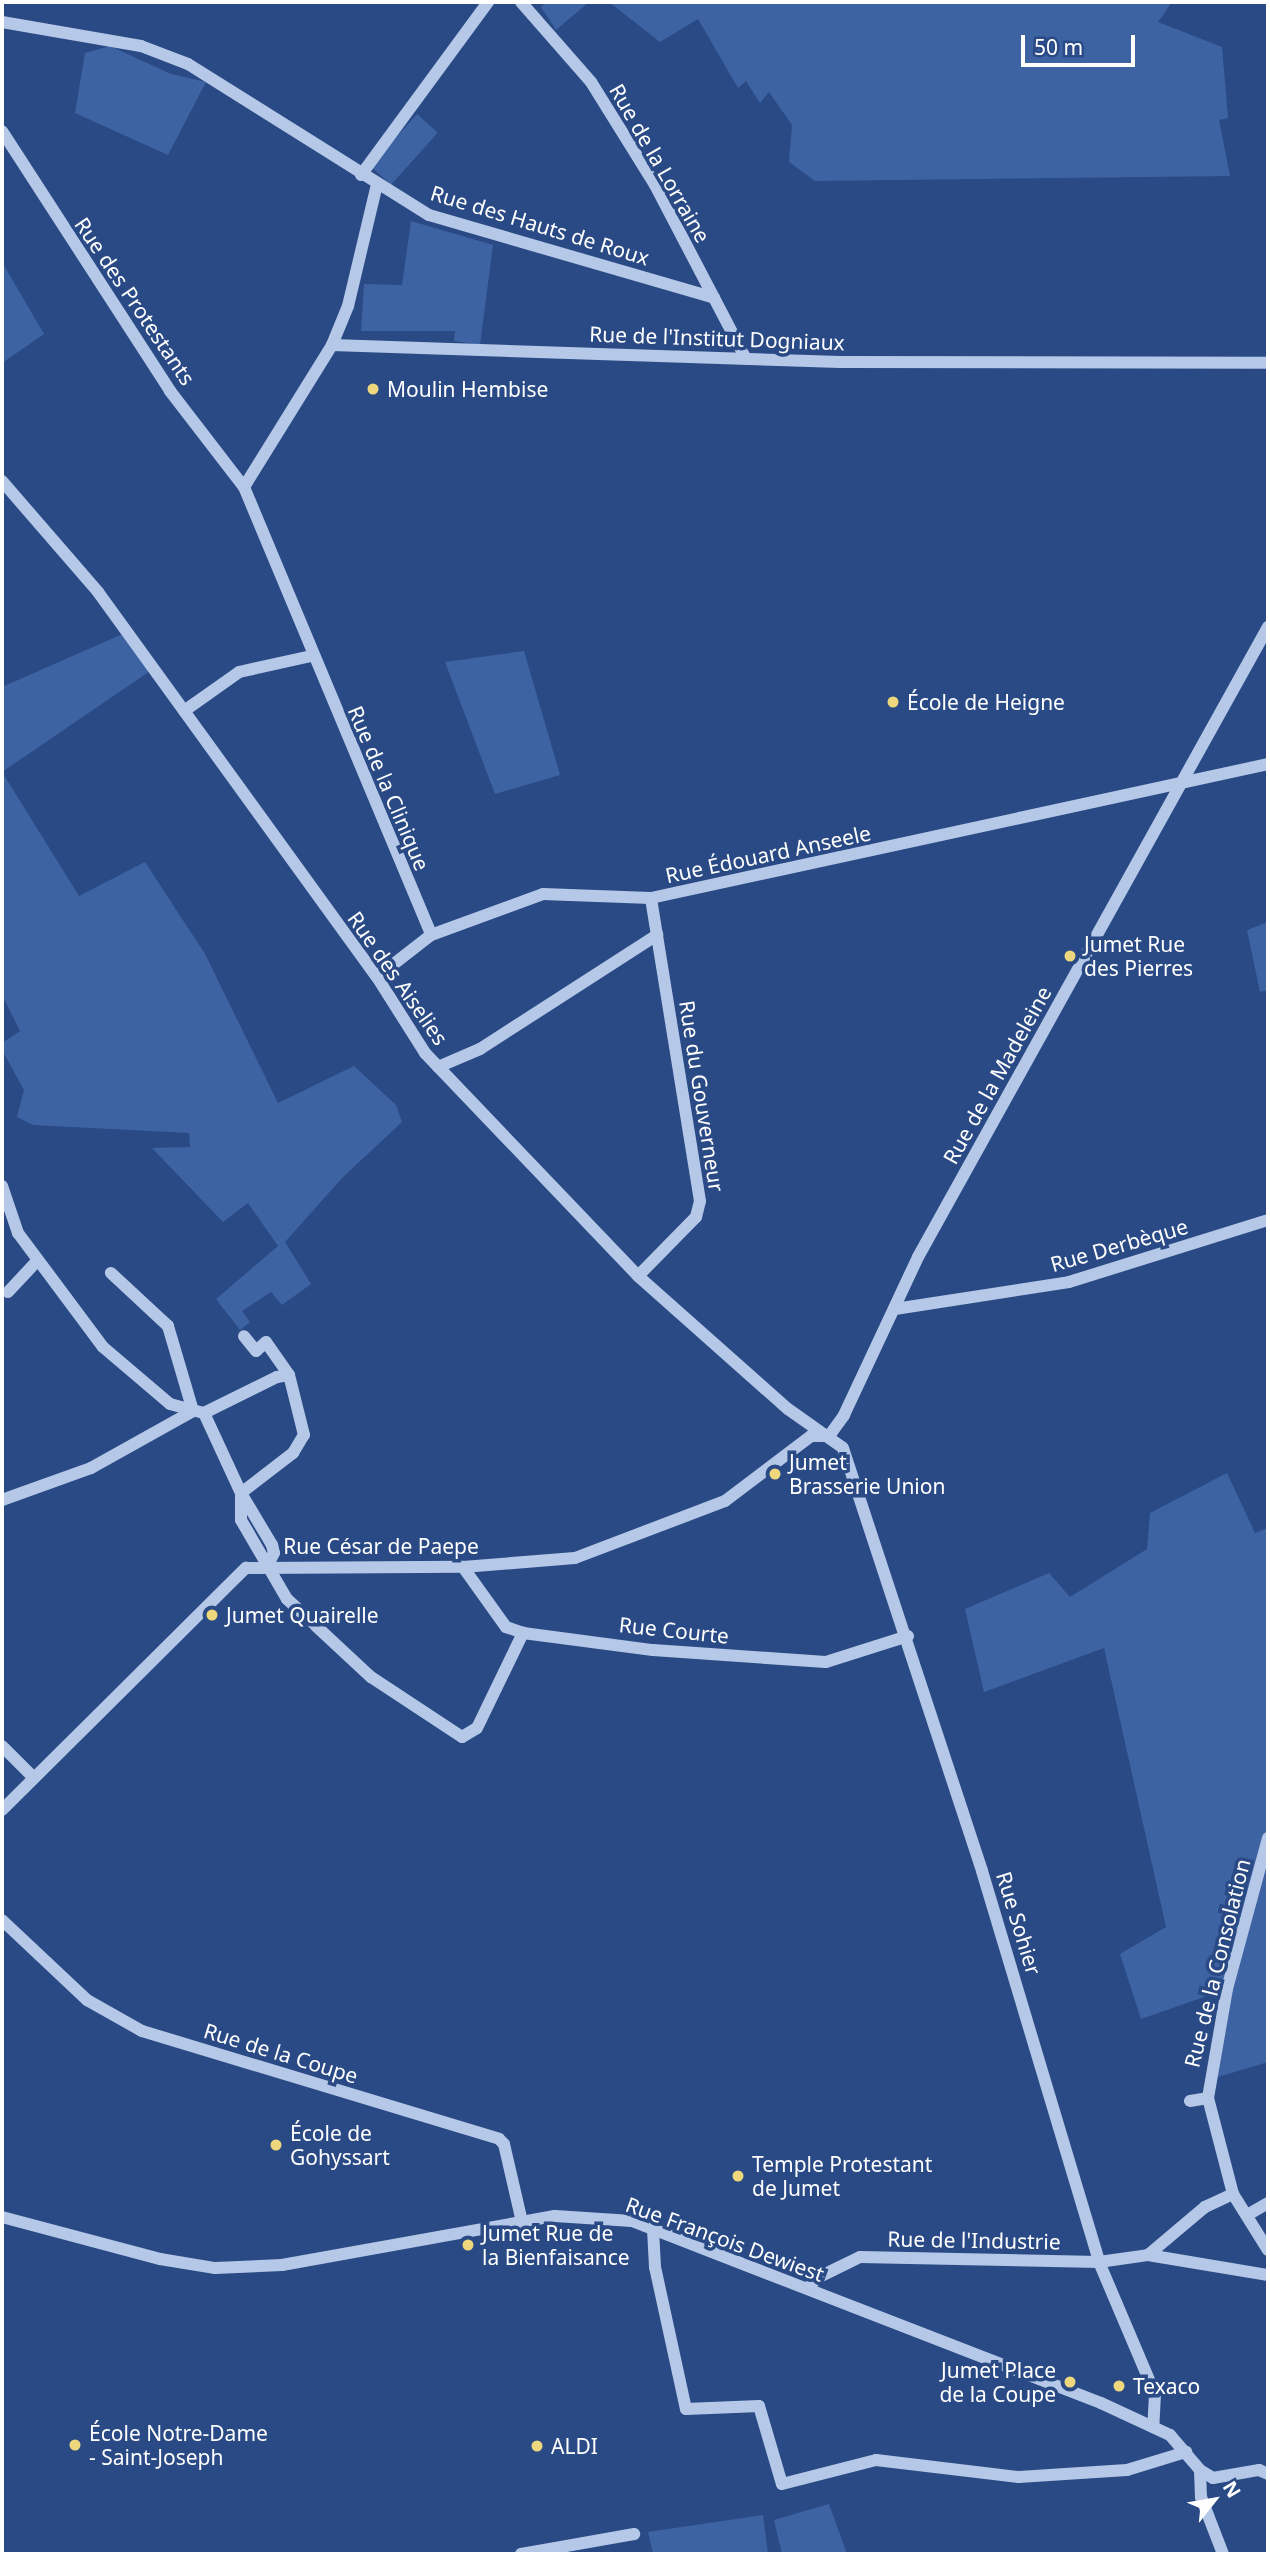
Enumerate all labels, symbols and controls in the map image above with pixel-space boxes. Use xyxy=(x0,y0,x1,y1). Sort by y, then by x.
scale bar xyxy=(1025,21,1139,65)
text: 50 m xyxy=(1034,33,1083,61)
street label: Rue de la Lorraine xyxy=(604,79,716,247)
street label: Rue des Hauts de Roux xyxy=(428,180,652,270)
street label: Rue des Protestants xyxy=(70,212,200,390)
street label: Rue de l'Institut Dogniaux xyxy=(589,321,845,355)
place label: Moulin Hembise xyxy=(387,376,548,402)
marker: Moulin Hembise xyxy=(365,381,381,397)
place label: École de Heigne xyxy=(907,689,1065,715)
marker: École de Heigne xyxy=(885,694,901,710)
street label: Rue de la Clinique xyxy=(343,702,435,874)
street label: Rue Édouard Anseele xyxy=(663,820,873,888)
street label: Rue des Aiselies xyxy=(343,906,453,1050)
place label: Jumet Rue des Pierres xyxy=(1084,931,1193,981)
marker: Jumet Rue des Pierres xyxy=(1062,948,1078,964)
street label: Rue de la Madeleine xyxy=(938,982,1056,1168)
street label: Rue du Gouverneur xyxy=(674,999,730,1193)
street label: Rue Derbèque xyxy=(1047,1213,1191,1277)
place label: Jumet Brasserie Union xyxy=(789,1449,945,1499)
marker: Jumet Brasserie Union xyxy=(767,1466,783,1482)
street label: Rue César de Paepe xyxy=(283,1533,479,1559)
place label: Jumet Quairelle xyxy=(226,1602,379,1628)
marker: Jumet Quairelle xyxy=(204,1607,220,1623)
street label: Rue Courte xyxy=(618,1612,730,1648)
street label: Rue de la Consolation xyxy=(1179,1856,1255,2070)
street label: Rue Sohier xyxy=(991,1868,1047,1978)
street label: Rue de la Coupe xyxy=(201,2018,361,2088)
place label: École de Gohyssart xyxy=(290,2120,390,2170)
marker: École de Gohyssart xyxy=(268,2137,284,2153)
place label: Temple Protestant de Jumet xyxy=(752,2151,932,2201)
marker: Temple Protestant de Jumet xyxy=(730,2168,746,2184)
street label: Rue François Dewiest xyxy=(622,2191,828,2287)
place label: Jumet Rue de la Bienfaisance xyxy=(482,2220,630,2270)
street label: Rue de l'Industrie xyxy=(887,2226,1061,2254)
marker: Jumet Rue de la Bienfaisance xyxy=(460,2237,476,2253)
place label: Jumet Place de la Coupe xyxy=(939,2357,1056,2407)
place label: Texaco xyxy=(1133,2373,1200,2399)
marker: Jumet Place de la Coupe xyxy=(1062,2374,1078,2390)
marker: Texaco xyxy=(1111,2378,1127,2394)
place label: École Notre-Dame - Saint-Joseph xyxy=(89,2420,268,2470)
place label: ALDI xyxy=(551,2433,598,2459)
marker: École Notre-Dame - Saint-Joseph xyxy=(67,2437,83,2453)
marker: ALDI xyxy=(529,2438,545,2454)
north arrow xyxy=(1179,2465,1249,2535)
text: N xyxy=(1217,2476,1247,2502)

